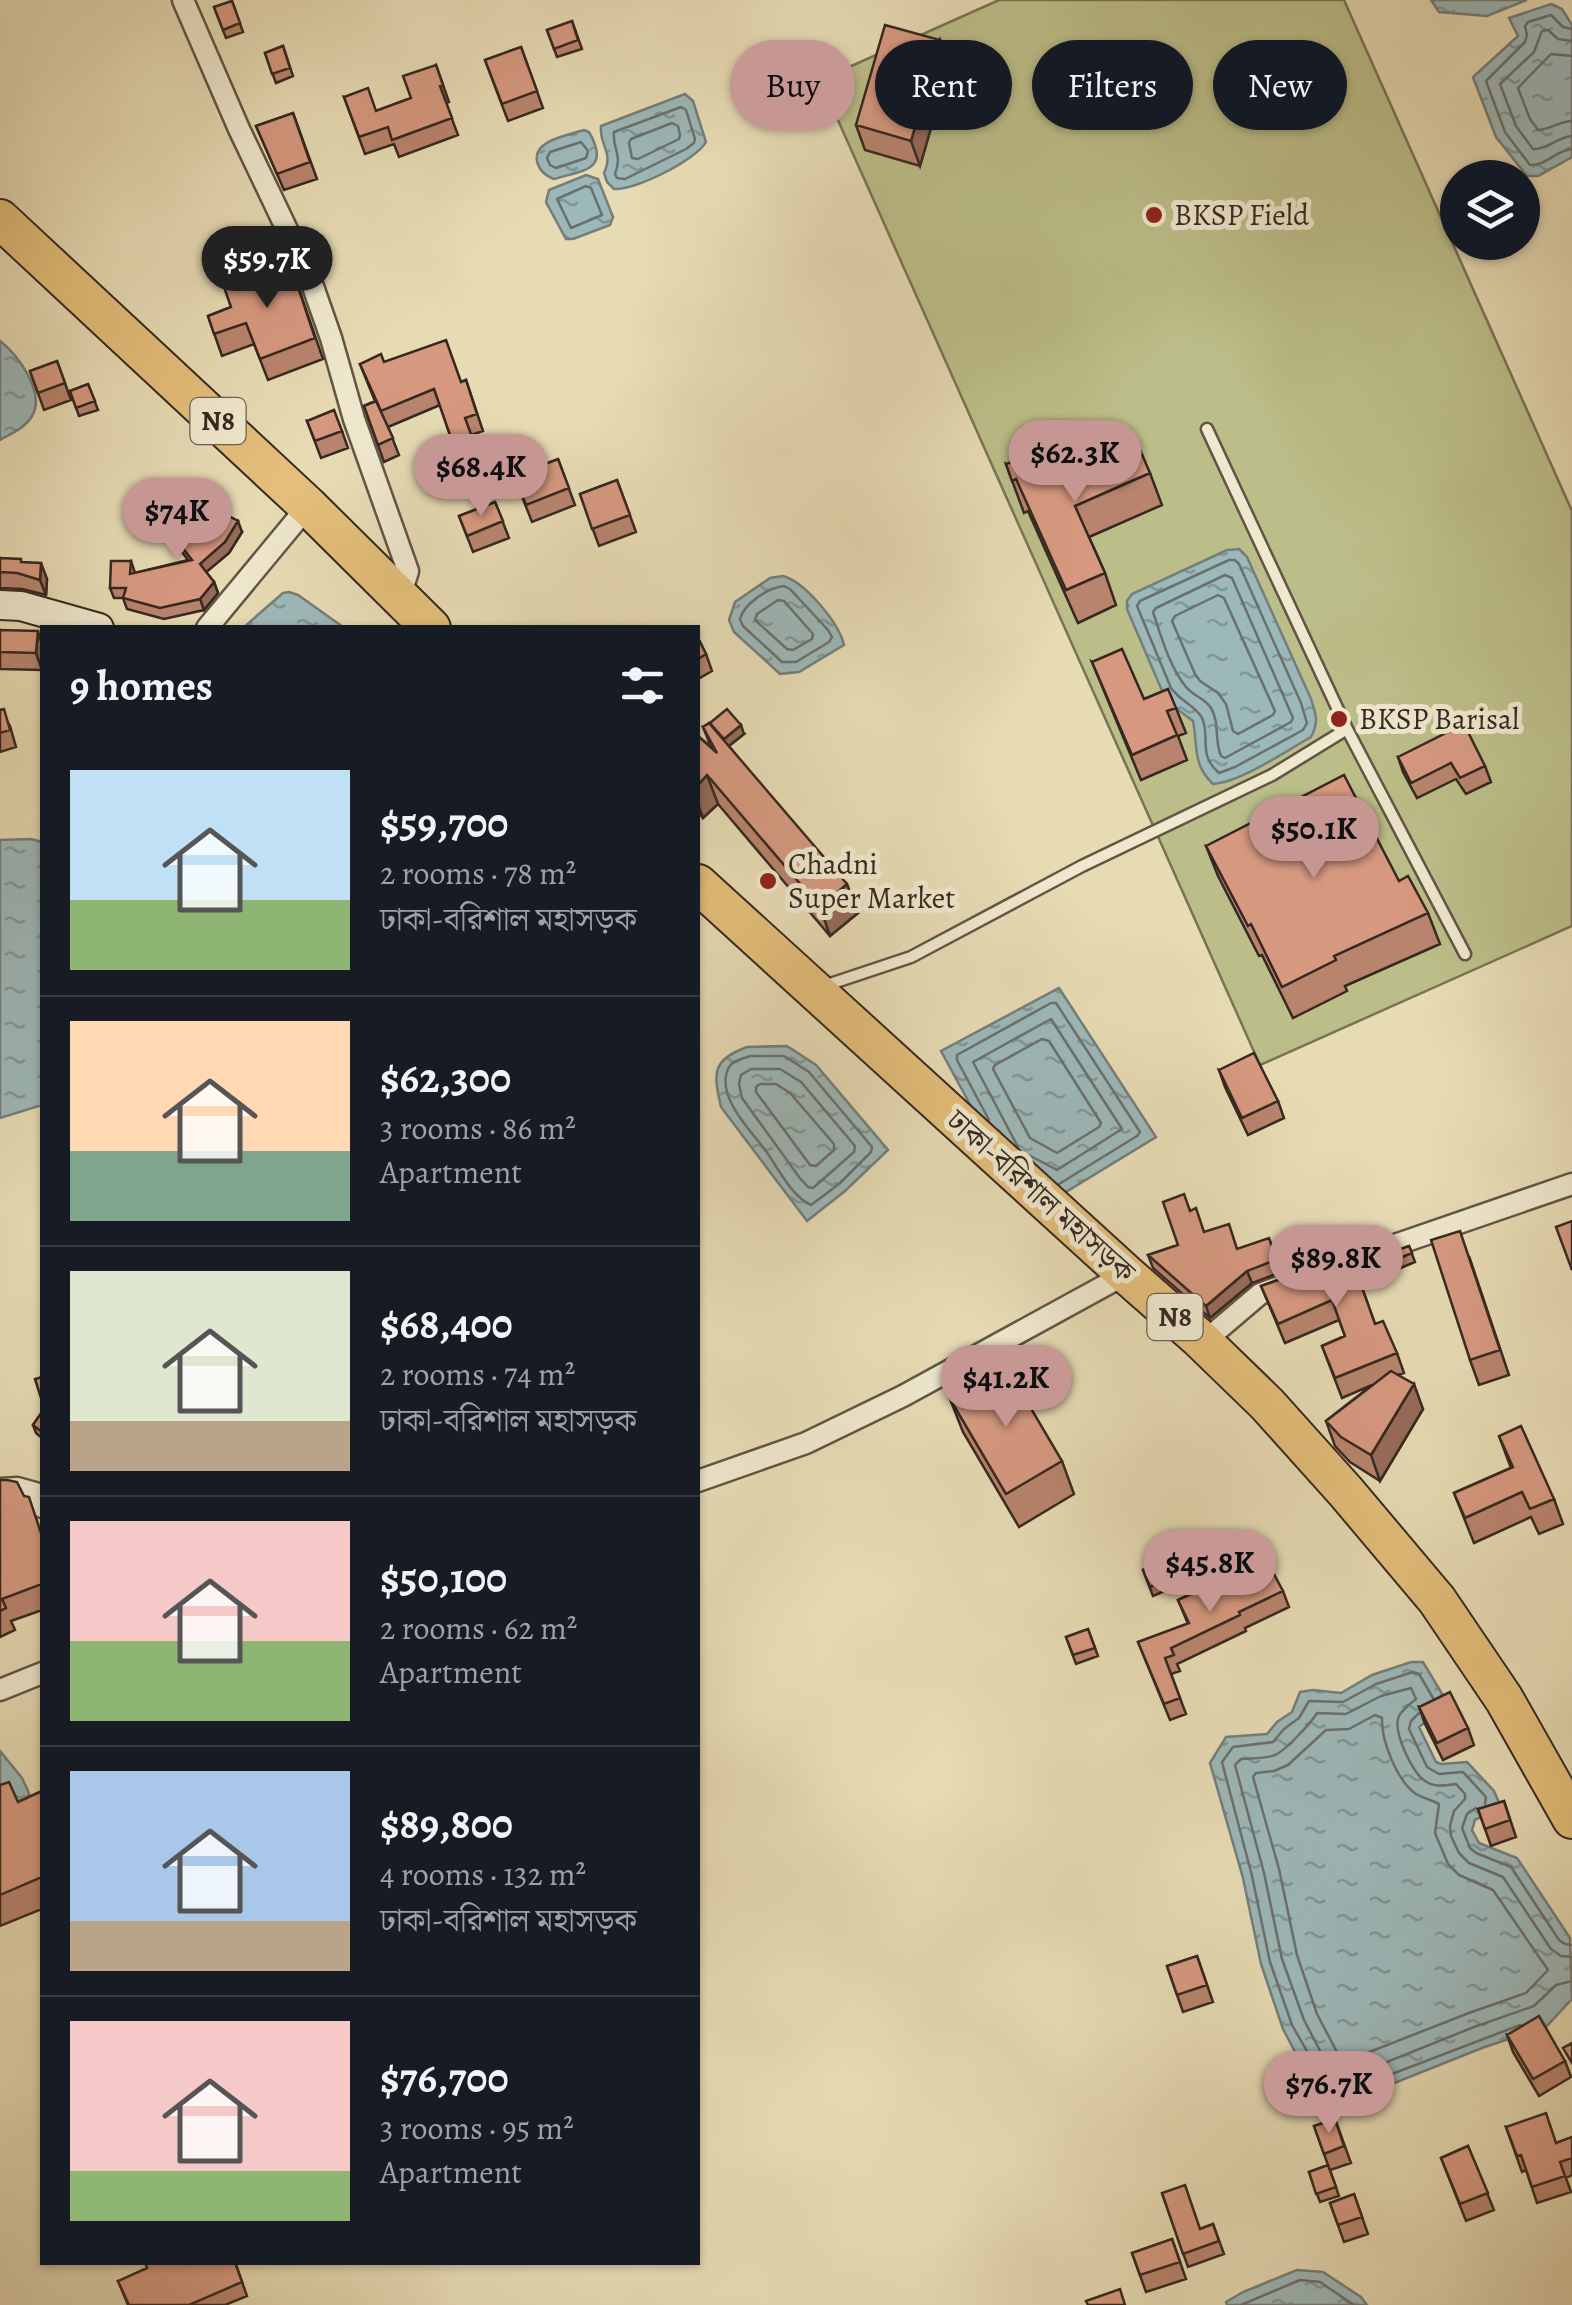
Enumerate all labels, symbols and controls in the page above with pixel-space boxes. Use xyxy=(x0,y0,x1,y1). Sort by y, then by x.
chip: Buy xyxy=(730,40,855,130)
chip: Rent xyxy=(875,40,1012,130)
chip: Filters xyxy=(1032,40,1193,130)
chip: New xyxy=(1213,40,1347,130)
map controls xyxy=(1440,160,1540,260)
button: layers xyxy=(1440,160,1540,260)
place label: BKSP Field xyxy=(1174,195,1310,235)
marker: BKSP Field xyxy=(1143,204,1165,226)
pin: $59.7K xyxy=(186,226,348,311)
text: $59.7K xyxy=(224,236,310,280)
road number: N8 xyxy=(190,398,246,444)
pin: $62.3K xyxy=(994,420,1156,505)
text: $62.3K xyxy=(1031,430,1119,474)
pin: $68.4K xyxy=(400,434,562,519)
text: $68.4K xyxy=(436,444,526,488)
pin: $74K xyxy=(118,478,236,563)
text: $74K xyxy=(145,488,209,532)
text: 9 homes xyxy=(70,657,213,714)
icon: filters xyxy=(615,658,670,713)
place label: BKSP Barisal xyxy=(1359,699,1519,739)
marker: BKSP Barisal xyxy=(1328,708,1350,730)
text: $59,700 xyxy=(380,794,508,851)
pin: $50.1K xyxy=(1233,796,1395,881)
text: $50.1K xyxy=(1271,806,1357,850)
icon: home xyxy=(150,810,270,930)
place label: Chadni Super Market xyxy=(788,844,955,918)
text: 2 rooms · 78 m² xyxy=(380,851,576,895)
marker: Chadni Super Market xyxy=(757,870,779,892)
text: ঢাকা-বরিশাল মহাসড়ক xyxy=(380,897,637,941)
text: $62,300 xyxy=(380,1049,511,1106)
icon: home xyxy=(150,1061,270,1181)
street label: ঢাকা-বরিশাল মহাসড়ক xyxy=(937,1100,1144,1292)
text: 3 rooms · 86 m² xyxy=(380,1106,576,1150)
text: Apartment xyxy=(380,1150,522,1194)
pin: $89.8K xyxy=(1255,1225,1417,1310)
text: $89.8K xyxy=(1291,1235,1381,1279)
road number: N8 xyxy=(1148,1294,1202,1340)
text: $68,400 xyxy=(380,1295,513,1352)
icon: home xyxy=(150,1311,270,1431)
pin: $41.2K xyxy=(925,1345,1087,1430)
text: 2 rooms · 74 m² xyxy=(380,1352,575,1396)
text: $41.2K xyxy=(963,1355,1049,1399)
text: ঢাকা-বরিশাল মহাসড়ক xyxy=(380,1398,637,1442)
pin: $45.8K xyxy=(1129,1530,1291,1615)
text: $45.8K xyxy=(1166,1540,1254,1584)
text: $50,100 xyxy=(380,1549,507,1606)
icon: home xyxy=(150,1561,270,1681)
text: 2 rooms · 62 m² xyxy=(380,1606,577,1650)
text: Apartment xyxy=(380,1650,522,1694)
text: $89,800 xyxy=(380,1795,513,1852)
icon: home xyxy=(150,1811,270,1931)
text: 4 rooms · 132 m² xyxy=(380,1852,586,1896)
text: ঢাকা-বরিশাল মহাসড়ক xyxy=(380,1898,637,1942)
text: $76,700 xyxy=(380,2049,509,2106)
pin: $76.7K xyxy=(1248,2051,1410,2136)
icon: home xyxy=(150,2061,270,2181)
text: $76.7K xyxy=(1285,2061,1373,2105)
text: 3 rooms · 95 m² xyxy=(380,2106,574,2150)
text: Apartment xyxy=(380,2150,522,2194)

